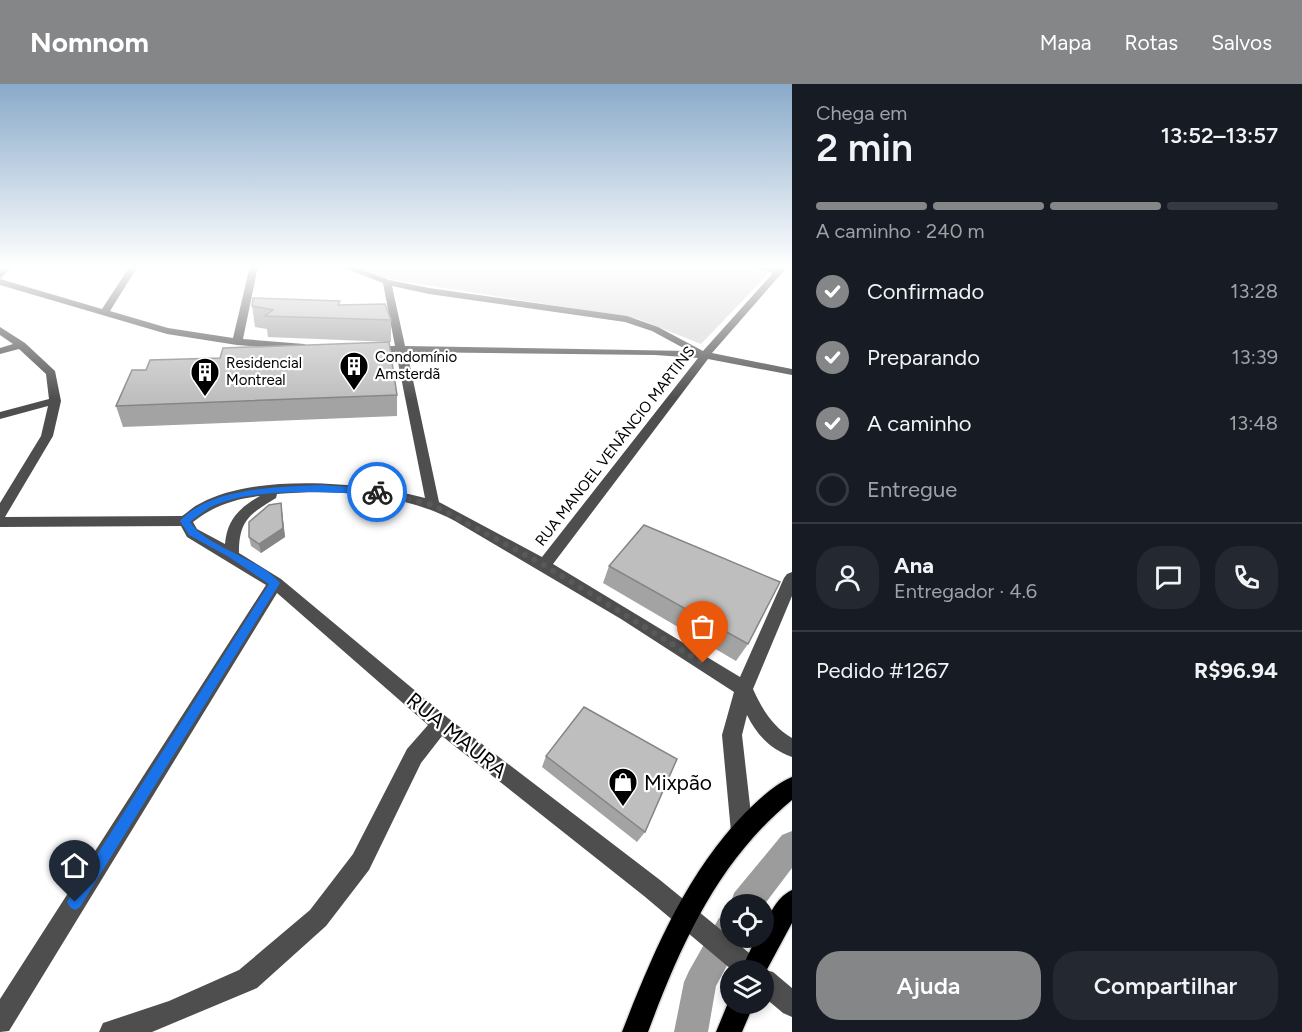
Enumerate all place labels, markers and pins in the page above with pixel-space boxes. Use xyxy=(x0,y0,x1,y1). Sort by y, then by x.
place label: Condomínio Amsterdã xyxy=(375,348,457,383)
building icon: Condomínio Amsterdã xyxy=(338,350,370,392)
place label: Residencial Montreal xyxy=(226,354,302,389)
building icon: Residencial Montreal xyxy=(189,356,221,398)
pin xyxy=(677,601,728,663)
shop icon: Mixpão xyxy=(607,766,639,808)
place label: Mixpão xyxy=(644,770,712,795)
pin xyxy=(49,840,100,902)

